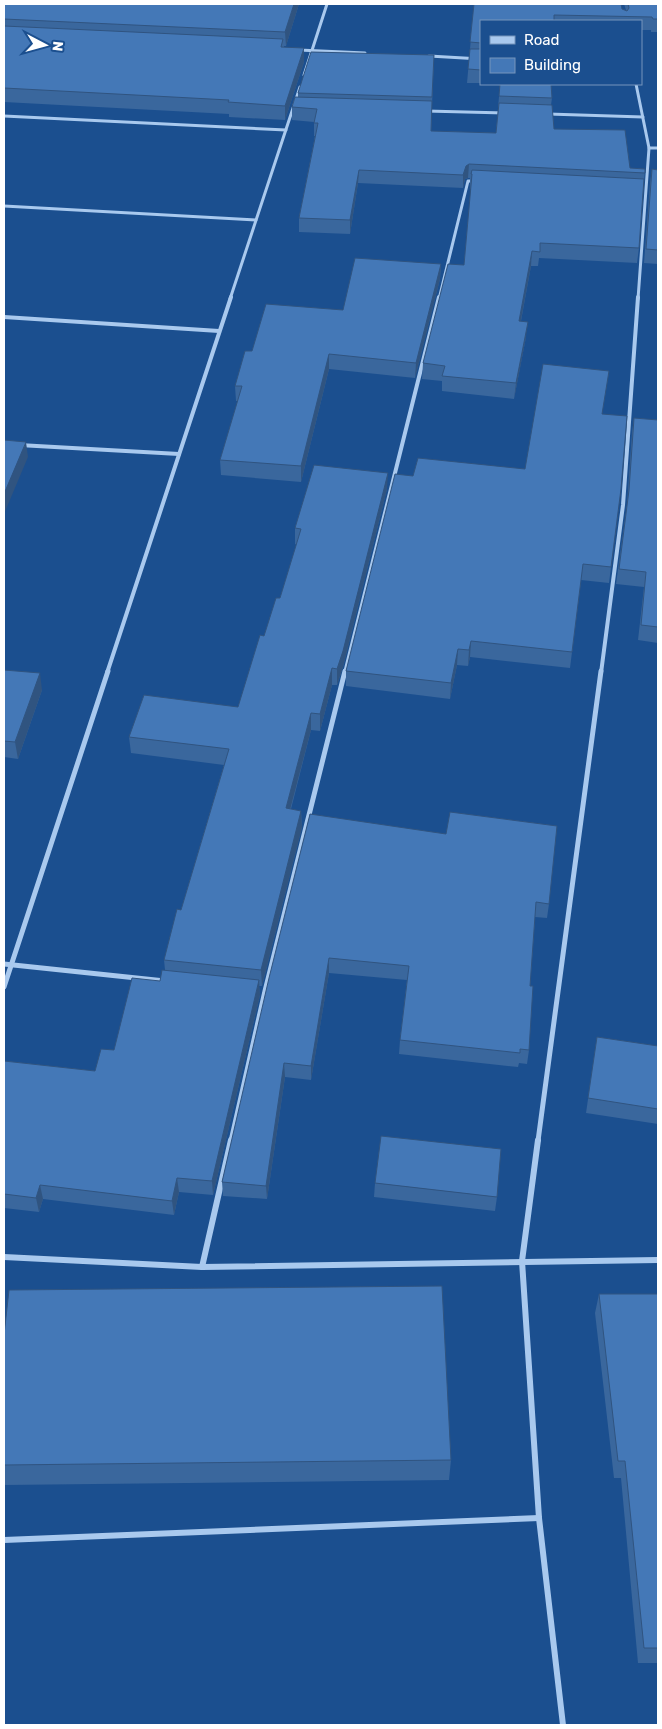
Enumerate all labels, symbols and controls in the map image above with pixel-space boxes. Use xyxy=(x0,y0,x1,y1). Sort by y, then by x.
north arrow xyxy=(20,20,70,70)
legend xyxy=(480,20,642,85)
text: Road xyxy=(524,31,560,49)
text: N xyxy=(48,40,66,52)
text: Building xyxy=(524,56,581,74)

